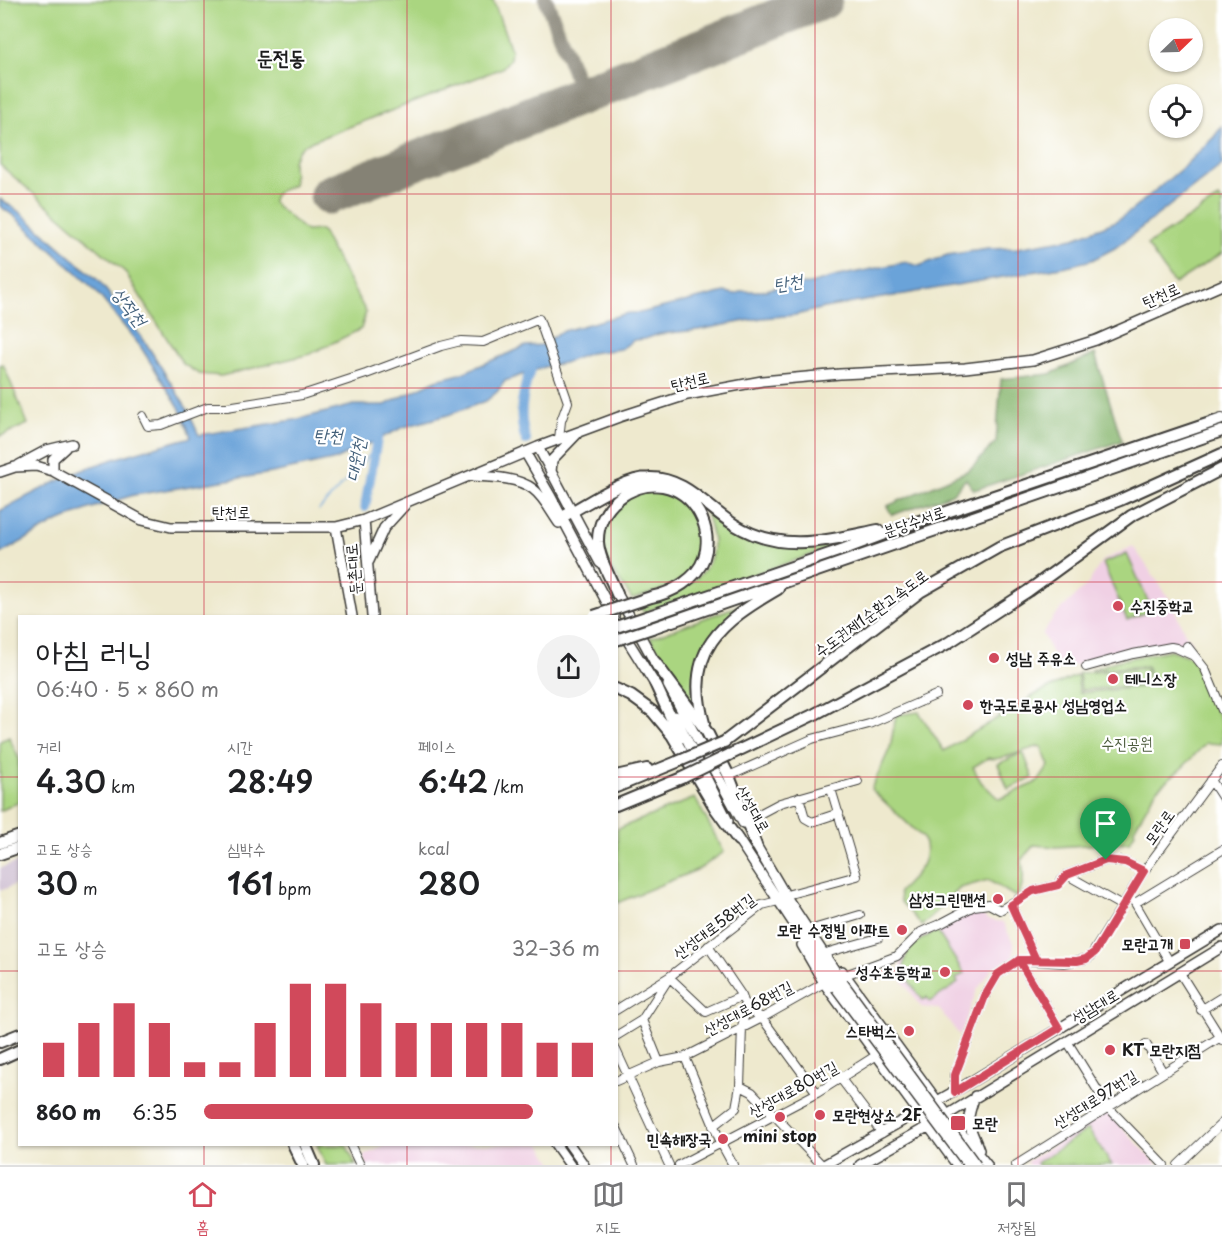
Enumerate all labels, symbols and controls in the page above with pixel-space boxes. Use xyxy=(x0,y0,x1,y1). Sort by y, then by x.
north arrow xyxy=(1149,18,1203,72)
map controls xyxy=(1149,18,1203,138)
district label: 둔전동 xyxy=(257,42,305,72)
button: locate xyxy=(1149,84,1203,138)
water label: 탄천 xyxy=(771,265,806,297)
street label: 탄천로 xyxy=(1138,275,1183,313)
water label: 상적천 xyxy=(106,281,155,333)
street label: 탄천로 xyxy=(668,364,711,396)
water label: 탄천 xyxy=(314,421,344,448)
water label: 대원천 xyxy=(337,435,372,483)
street label: 분당수서로 xyxy=(879,498,948,542)
street label: 탄천로 xyxy=(212,499,250,523)
street label: 둔촌대로 xyxy=(338,542,366,596)
street label: 수도권제1순환고속도로 xyxy=(808,563,932,662)
place label: 수진중학교 xyxy=(1130,593,1194,617)
marker: 수진중학교 xyxy=(1111,599,1125,613)
text: 아침 러닝 xyxy=(36,626,153,676)
button: share xyxy=(537,635,600,698)
place label: 성남 주유소 xyxy=(1006,645,1076,669)
marker: 성남 주유소 xyxy=(987,651,1001,665)
place label: 테니스장 xyxy=(1125,666,1177,690)
marker: 테니스장 xyxy=(1106,672,1120,686)
text: 06:40 · 5 × 860 m xyxy=(36,674,219,704)
place label: 한국도로공사 성남영업소 xyxy=(979,692,1127,716)
marker: 한국도로공사 성남영업소 xyxy=(961,698,975,712)
park label: 수진공원 xyxy=(1101,730,1153,754)
text: 거리 xyxy=(36,734,62,758)
text: 시간 xyxy=(227,734,253,758)
text: 페이스 xyxy=(418,734,457,758)
text: 4.30 xyxy=(36,758,106,803)
text: 28:49 xyxy=(227,758,313,803)
text: 6:42 xyxy=(418,758,488,803)
text: km xyxy=(106,774,135,798)
text: /km xyxy=(488,774,524,798)
street label: 산성대로 xyxy=(731,780,777,837)
pin xyxy=(1080,798,1131,860)
street label: 모란로 xyxy=(1137,804,1179,849)
icon: arrive xyxy=(1089,807,1122,840)
text: 고도 상승 xyxy=(36,836,93,860)
text: 심박수 xyxy=(227,836,266,860)
text: kcal xyxy=(418,836,450,860)
text: 30 xyxy=(36,860,78,905)
text: 161 xyxy=(227,860,273,905)
text: 280 xyxy=(418,860,480,905)
text: m xyxy=(78,876,98,900)
text: bpm xyxy=(273,876,312,900)
street label: 산성대로58번길 xyxy=(667,886,760,964)
place label: 삼성그린맨션 xyxy=(909,886,986,910)
marker: 삼성그린맨션 xyxy=(991,892,1005,906)
place label: 모란 수정빌 아파트 xyxy=(777,917,890,941)
marker: 모란 수정빌 아파트 xyxy=(895,923,909,937)
place label: 모란고개 xyxy=(1122,931,1173,955)
text: 고도 상승 xyxy=(36,933,107,963)
text: 32–36 m xyxy=(512,933,600,963)
marker: 모란고개 xyxy=(1178,937,1192,951)
place label: 성수초등학교 xyxy=(856,959,933,983)
marker: 성수초등학교 xyxy=(938,965,952,979)
street label: 산성대로68번길 xyxy=(698,973,797,1041)
street label: 성남대로 xyxy=(1066,982,1123,1029)
place label: 스타벅스 xyxy=(846,1018,897,1042)
marker: 스타벅스 xyxy=(902,1024,916,1038)
place label: KT 모란지점 xyxy=(1122,1037,1201,1061)
marker: KT 모란지점 xyxy=(1103,1043,1117,1057)
street label: 산성대로80번길 xyxy=(743,1054,842,1123)
street label: 산성대로97번길 xyxy=(1048,1063,1141,1134)
text: 860 m xyxy=(36,1097,101,1127)
text: 6:35 xyxy=(132,1097,177,1127)
place label: 모란현상소 2F xyxy=(832,1102,922,1126)
marker: 모란현상소 2F xyxy=(813,1108,827,1122)
marker: mini stop xyxy=(773,1110,787,1124)
place label: 모란 xyxy=(972,1110,998,1134)
marker: 모란 xyxy=(949,1114,967,1132)
place label: mini stop xyxy=(743,1123,817,1147)
place label: 민속해장국 xyxy=(647,1126,711,1150)
marker: 민속해장국 xyxy=(716,1132,730,1146)
tab: 홈 xyxy=(186,1178,219,1238)
tab: 지도 xyxy=(592,1178,625,1238)
tab: 저장됨 xyxy=(997,1178,1036,1238)

